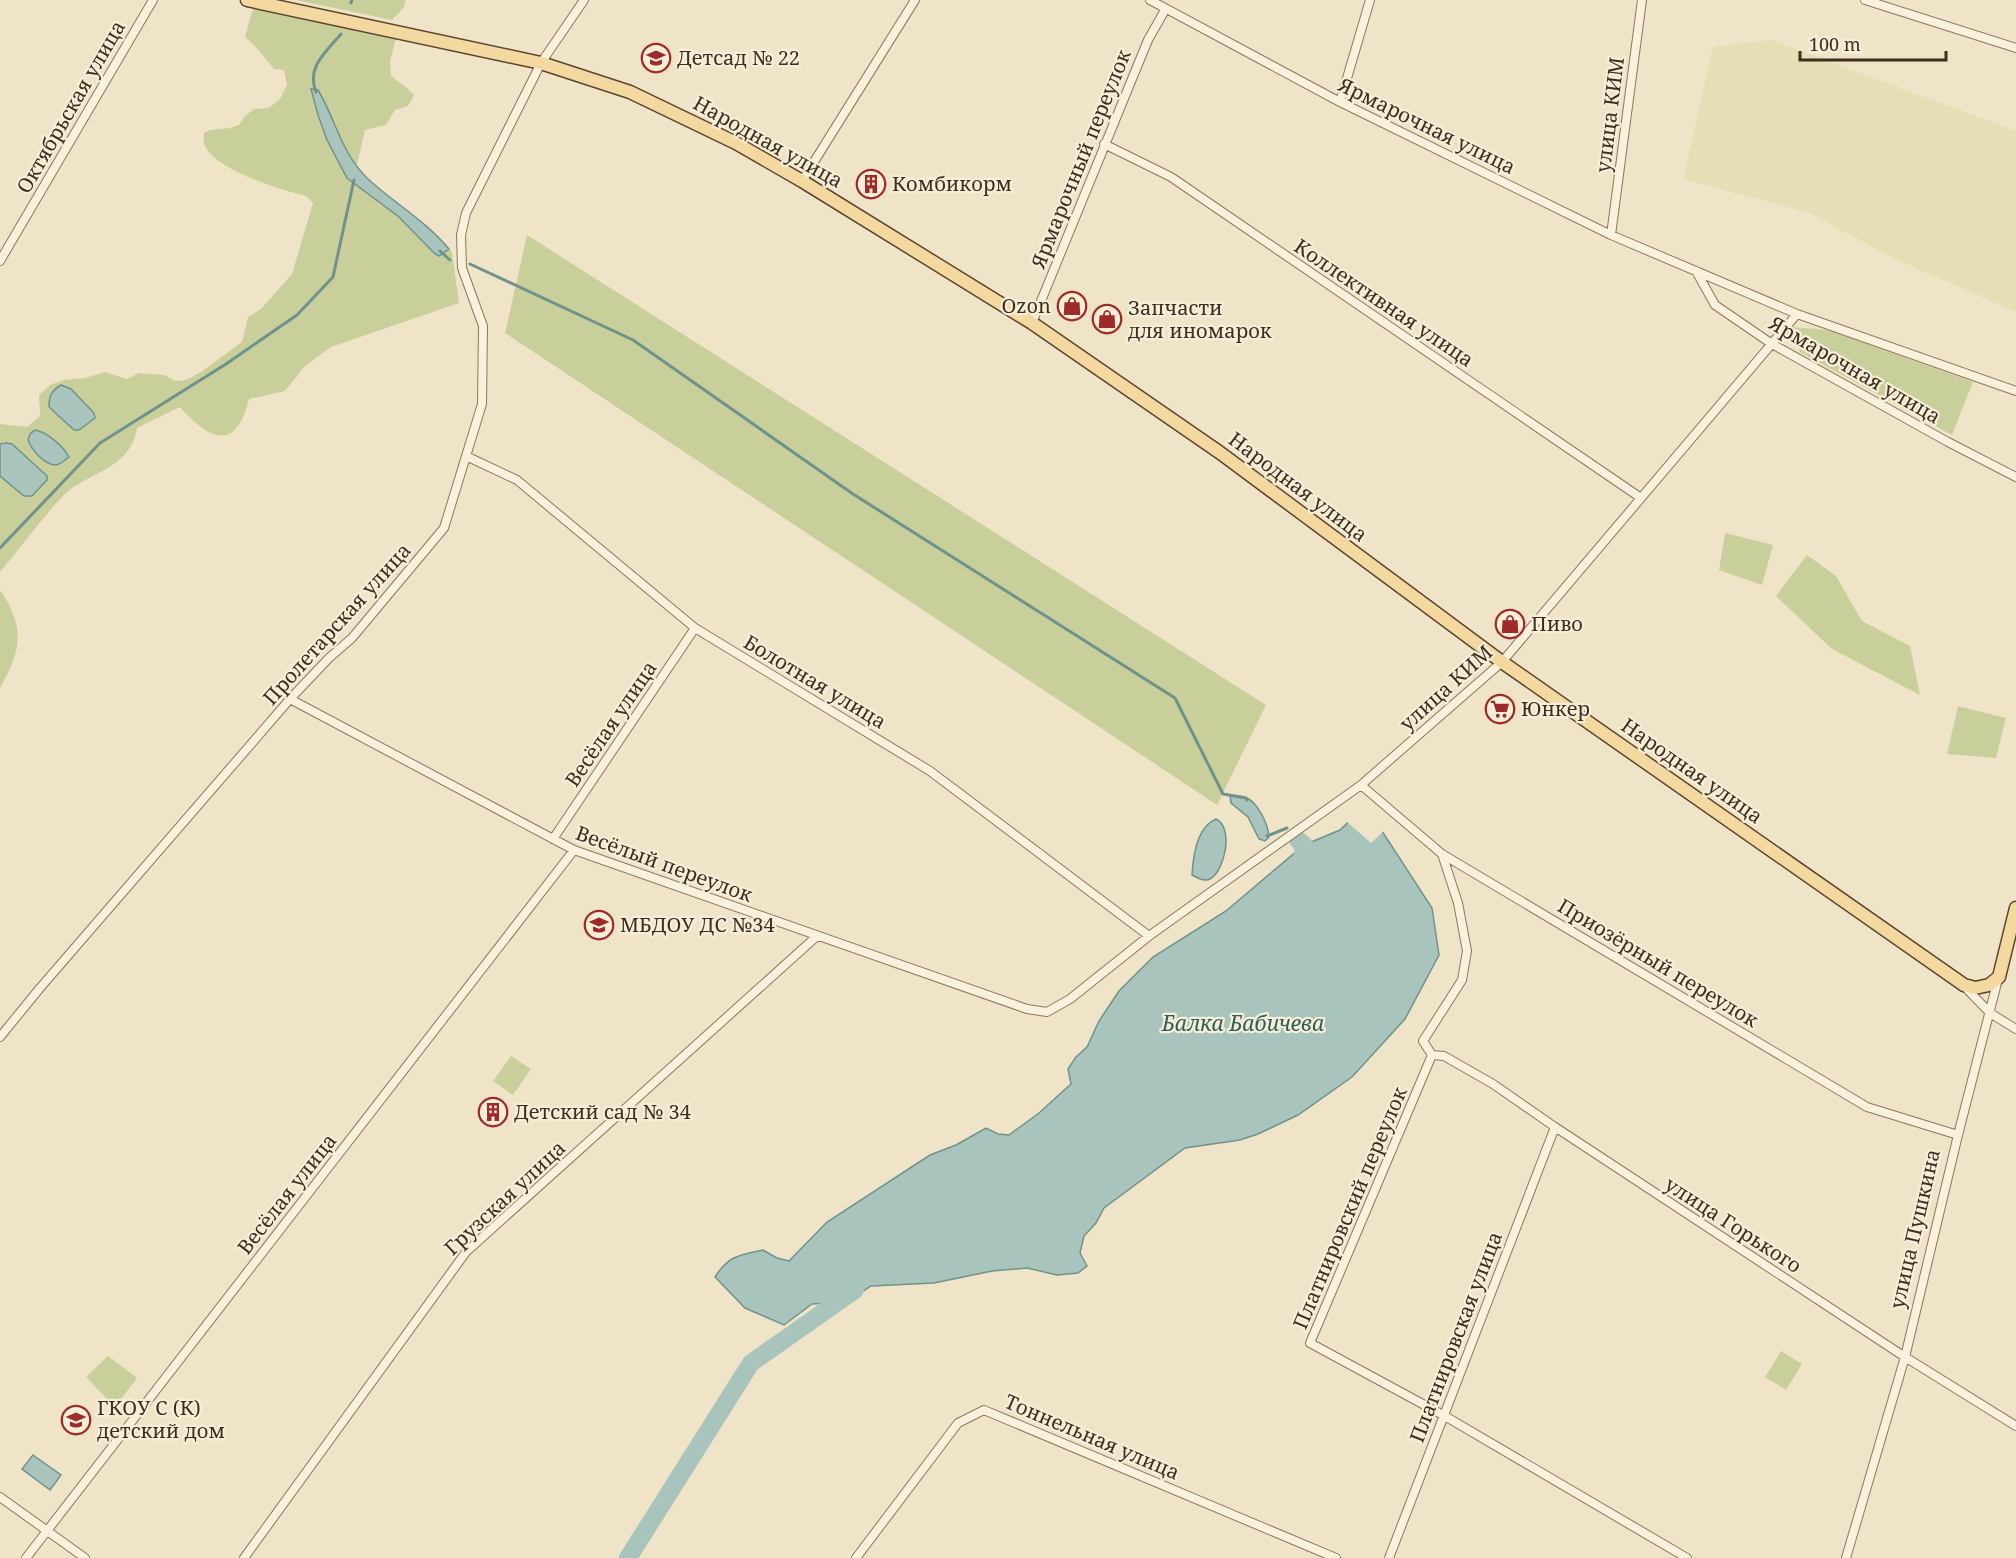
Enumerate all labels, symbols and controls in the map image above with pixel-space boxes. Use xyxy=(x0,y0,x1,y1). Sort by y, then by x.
street label: Октябрьская улица xyxy=(10,15,131,198)
scale bar xyxy=(1800,24,1946,62)
text: 100 m xyxy=(1809,32,1861,56)
school or university icon: Детсад № 22 xyxy=(640,42,672,74)
place label: Детсад № 22 xyxy=(677,44,800,71)
street label: Ярмарочный переулок xyxy=(1024,45,1137,273)
street label: улица КИМ xyxy=(1589,56,1630,174)
street label: Ярмарочная улица xyxy=(1333,70,1520,180)
street label: Народная улица xyxy=(689,89,848,194)
building icon: Комбикорм xyxy=(855,168,887,200)
place label: Комбикорм xyxy=(892,170,1012,197)
street label: Коллективная улица xyxy=(1289,232,1479,373)
shop icon: Ozon xyxy=(1056,290,1088,322)
place label: Ozon xyxy=(1002,292,1051,319)
place label: Запчасти для иномарок xyxy=(1128,294,1272,344)
shop icon: Запчасти для иномарок xyxy=(1091,303,1123,335)
street label: Ярмарочная улица xyxy=(1764,309,1946,430)
street label: Народная улица xyxy=(1223,426,1373,548)
street label: Пролетарская улица xyxy=(257,537,417,710)
shop icon: Пиво xyxy=(1494,608,1526,640)
place label: Пиво xyxy=(1531,610,1583,637)
street label: Болотная улица xyxy=(739,628,892,735)
street label: улица КИМ xyxy=(1393,639,1498,737)
street label: Весёлая улица xyxy=(558,655,663,792)
supermarket icon: Юнкер xyxy=(1484,693,1516,725)
place label: Юнкер xyxy=(1521,695,1590,722)
street label: Народная улица xyxy=(1616,712,1768,830)
street label: Весёлый переулок xyxy=(572,819,756,908)
street label: Приозёрный переулок xyxy=(1553,892,1764,1033)
school or university icon: МБДОУ ДС №34 xyxy=(583,909,615,941)
place label: МБДОУ ДС №34 xyxy=(620,911,775,938)
water label: Балка Бабичева xyxy=(1161,1009,1324,1037)
street label: Платнировский переулок xyxy=(1286,1082,1413,1333)
building icon: Детский сад № 34 xyxy=(477,1096,509,1128)
place label: Детский сад № 34 xyxy=(514,1098,691,1125)
street label: Весёлая улица xyxy=(231,1128,342,1260)
street label: Грузская улица xyxy=(438,1134,571,1261)
street label: улица Пушкина xyxy=(1883,1146,1946,1311)
street label: улица Горького xyxy=(1660,1170,1807,1279)
street label: Платнировская улица xyxy=(1403,1228,1508,1446)
street label: Тоннельная улица xyxy=(1001,1387,1184,1486)
place label: ГКОУ С (К) детский дом xyxy=(97,1394,225,1444)
school or university icon: ГКОУ С (К) детский дом xyxy=(60,1404,92,1436)

